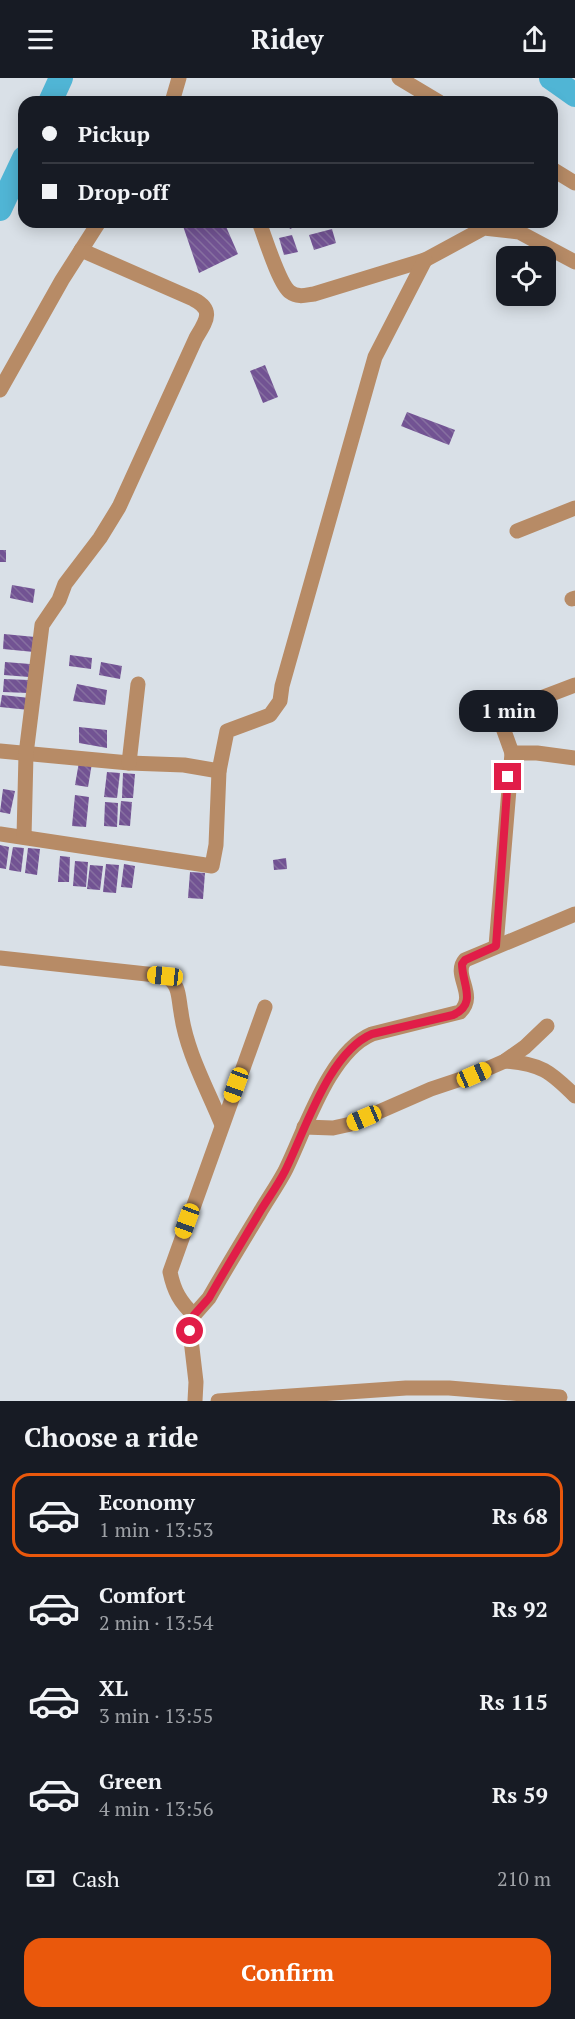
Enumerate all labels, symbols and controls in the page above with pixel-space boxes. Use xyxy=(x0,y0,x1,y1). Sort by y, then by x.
text: Ridey xyxy=(251,21,324,57)
icon: menu xyxy=(24,23,57,56)
icon: share xyxy=(518,23,551,56)
text: Pickup xyxy=(78,119,150,148)
text: Drop-off xyxy=(78,177,169,206)
map controls xyxy=(496,246,556,306)
button: locate xyxy=(496,246,556,306)
callout: 1 min xyxy=(458,690,558,732)
text: 1 min xyxy=(481,697,536,724)
route end xyxy=(494,763,521,790)
car xyxy=(146,965,184,987)
car xyxy=(454,1059,494,1091)
car xyxy=(221,1065,251,1105)
car xyxy=(344,1103,384,1133)
car xyxy=(172,1201,202,1241)
route start xyxy=(176,1317,203,1344)
text: Choose a ride xyxy=(24,1419,199,1455)
text: Economy xyxy=(99,1487,195,1516)
icon: car xyxy=(27,1488,81,1542)
text: Rs 68 xyxy=(492,1501,548,1530)
text: 1 min · 13:53 xyxy=(99,1516,213,1543)
text: Comfort xyxy=(99,1580,185,1609)
icon: car xyxy=(27,1581,81,1635)
text: Rs 92 xyxy=(492,1594,548,1623)
text: 2 min · 13:54 xyxy=(99,1609,213,1636)
text: XL xyxy=(99,1673,128,1702)
icon: car xyxy=(27,1674,81,1728)
text: Rs 115 xyxy=(479,1687,548,1716)
text: 3 min · 13:55 xyxy=(99,1702,213,1729)
text: Green xyxy=(99,1766,162,1795)
icon: car xyxy=(27,1767,81,1821)
text: Rs 59 xyxy=(492,1780,548,1809)
text: 4 min · 13:56 xyxy=(99,1795,213,1822)
icon: cash xyxy=(24,1862,57,1895)
text: Cash xyxy=(72,1864,120,1893)
text: 210 m xyxy=(497,1865,551,1892)
button: Confirm xyxy=(24,1938,551,2007)

